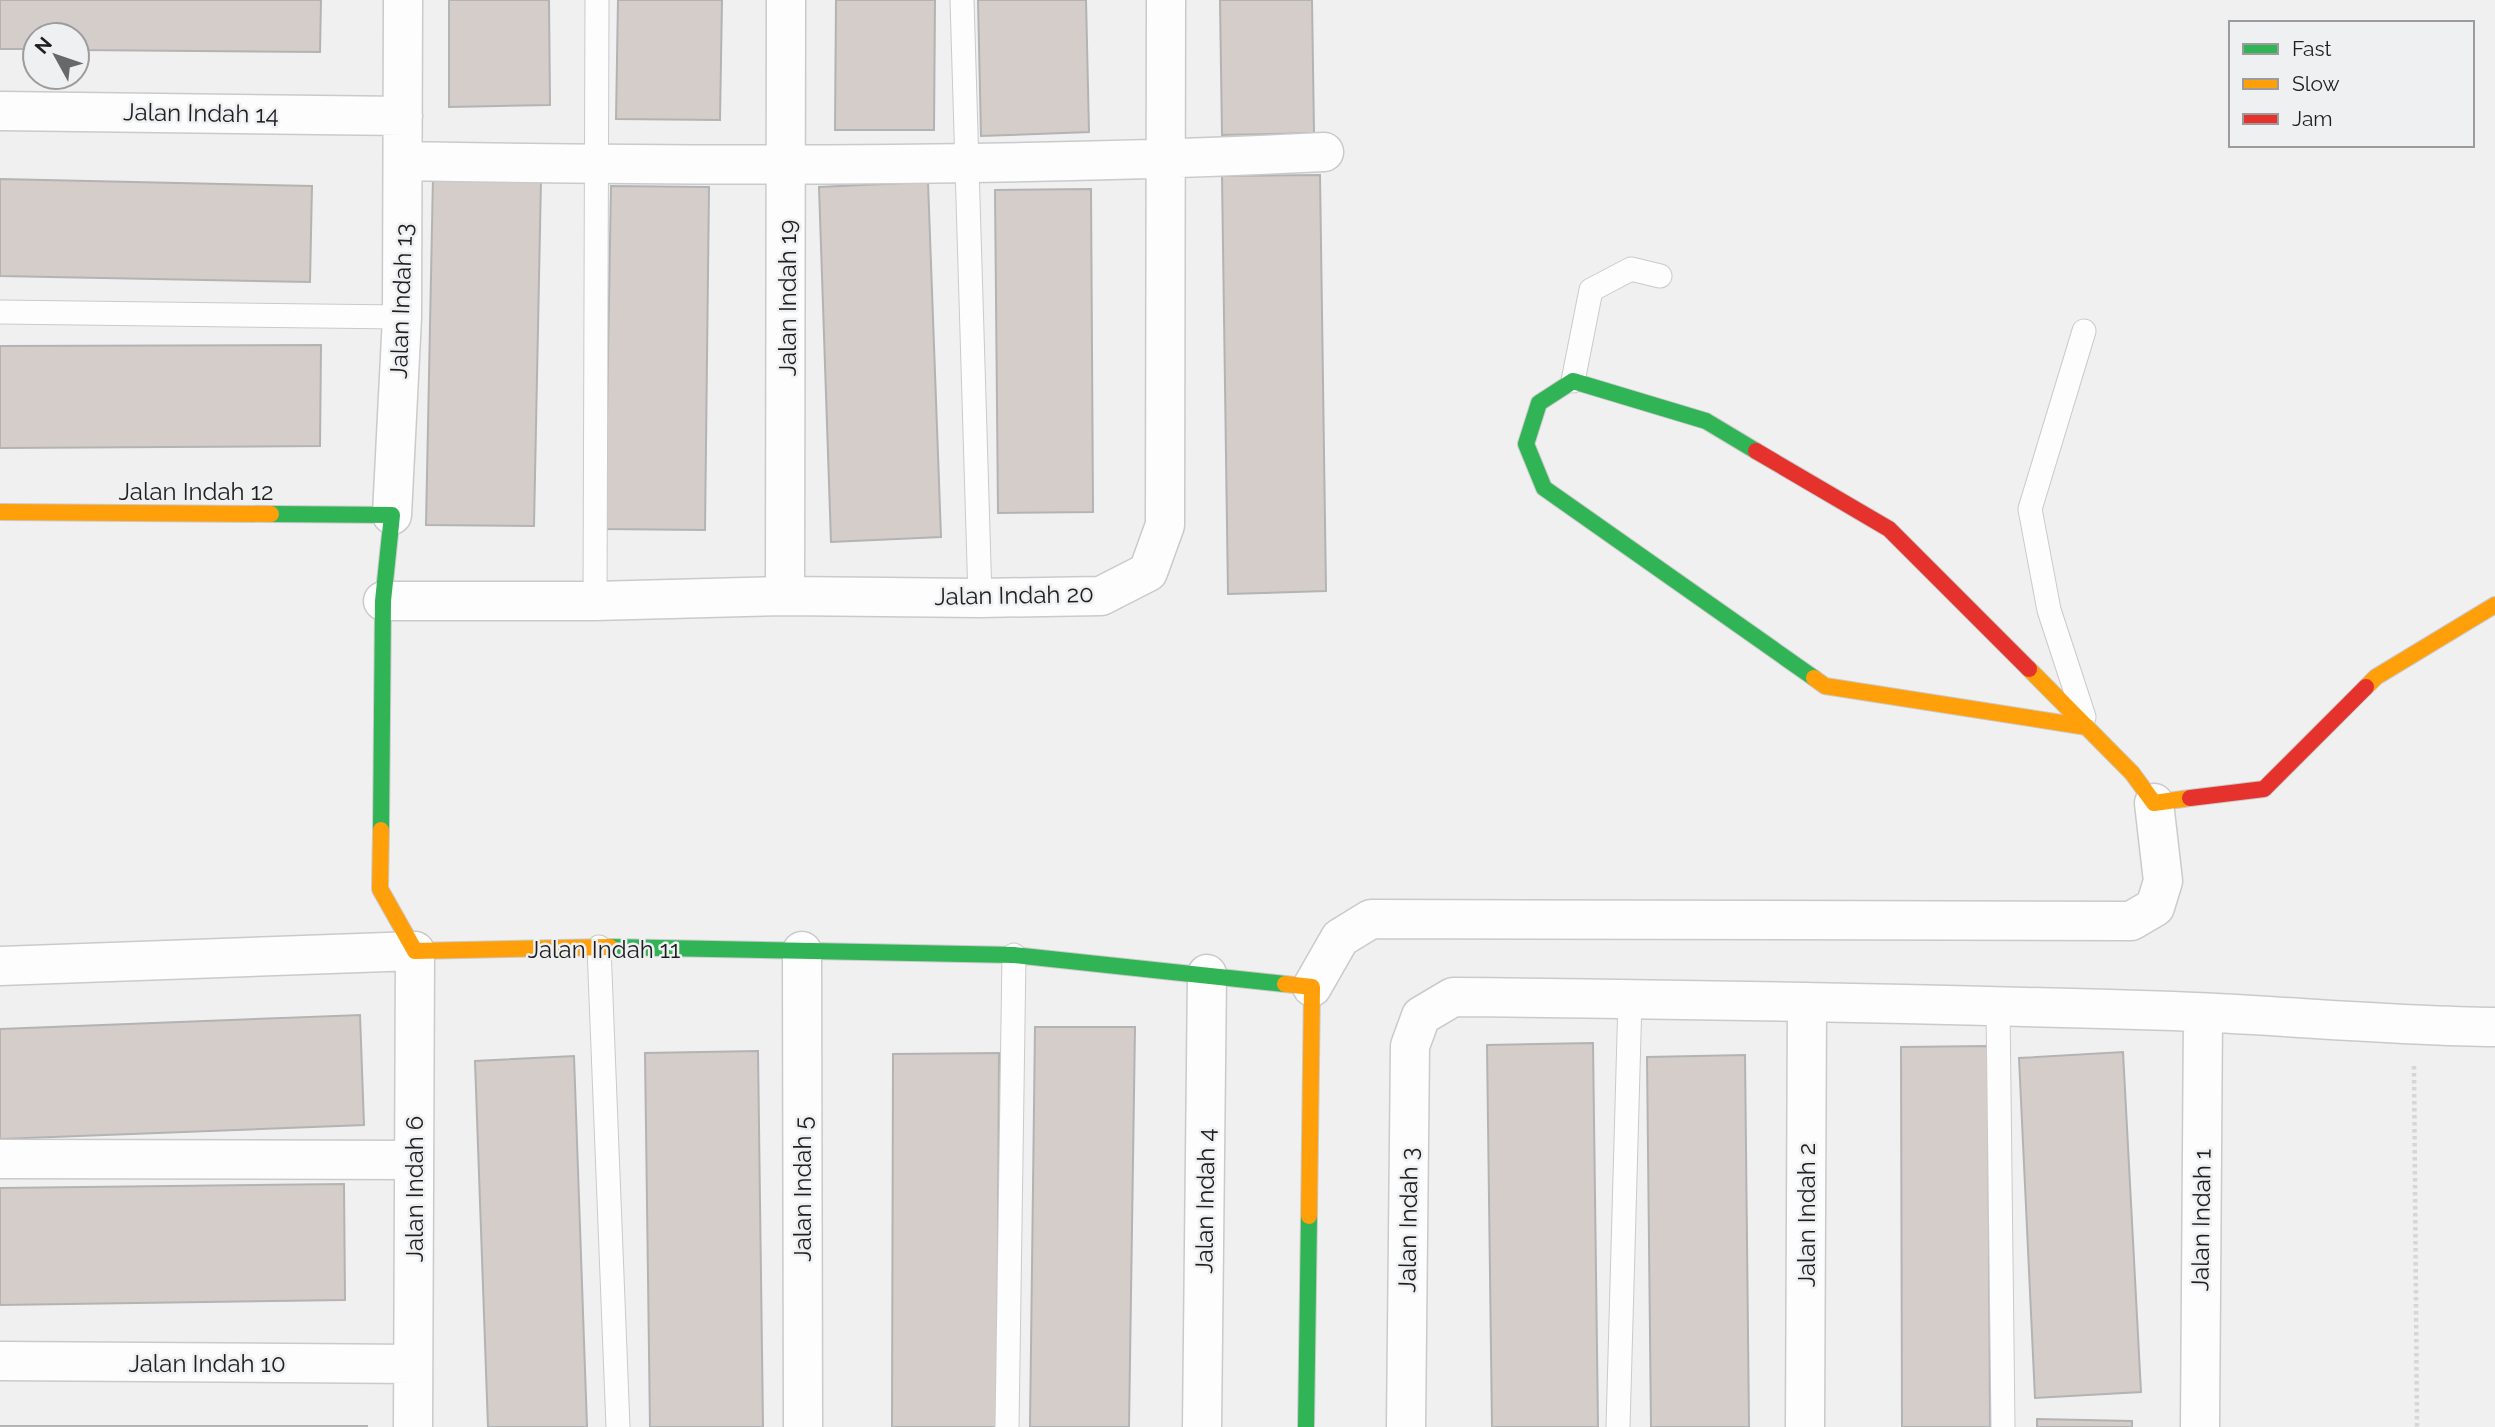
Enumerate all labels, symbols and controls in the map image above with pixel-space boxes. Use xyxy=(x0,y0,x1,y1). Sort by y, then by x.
north arrow xyxy=(21,21,91,91)
legend xyxy=(2229,21,2474,147)
text: N xyxy=(30,32,56,58)
text: Fast xyxy=(2292,36,2332,61)
text: Slow xyxy=(2292,71,2340,96)
street label: Jalan Indah 14 xyxy=(123,97,279,129)
text: Jam xyxy=(2292,106,2333,131)
street label: Jalan Indah 19 xyxy=(773,220,802,376)
street label: Jalan Indah 13 xyxy=(384,223,418,379)
street label: Jalan Indah 12 xyxy=(119,477,273,506)
street label: Jalan Indah 20 xyxy=(934,579,1094,611)
street label: Jalan Indah 11 xyxy=(528,935,680,964)
street label: Jalan Indah 6 xyxy=(400,1116,429,1262)
street label: Jalan Indah 5 xyxy=(788,1116,817,1262)
street label: Jalan Indah 4 xyxy=(1189,1128,1221,1274)
street label: Jalan Indah 2 xyxy=(1792,1143,1821,1287)
street label: Jalan Indah 3 xyxy=(1392,1147,1424,1293)
street label: Jalan Indah 1 xyxy=(2185,1149,2217,1291)
street label: Jalan Indah 10 xyxy=(128,1349,286,1378)

